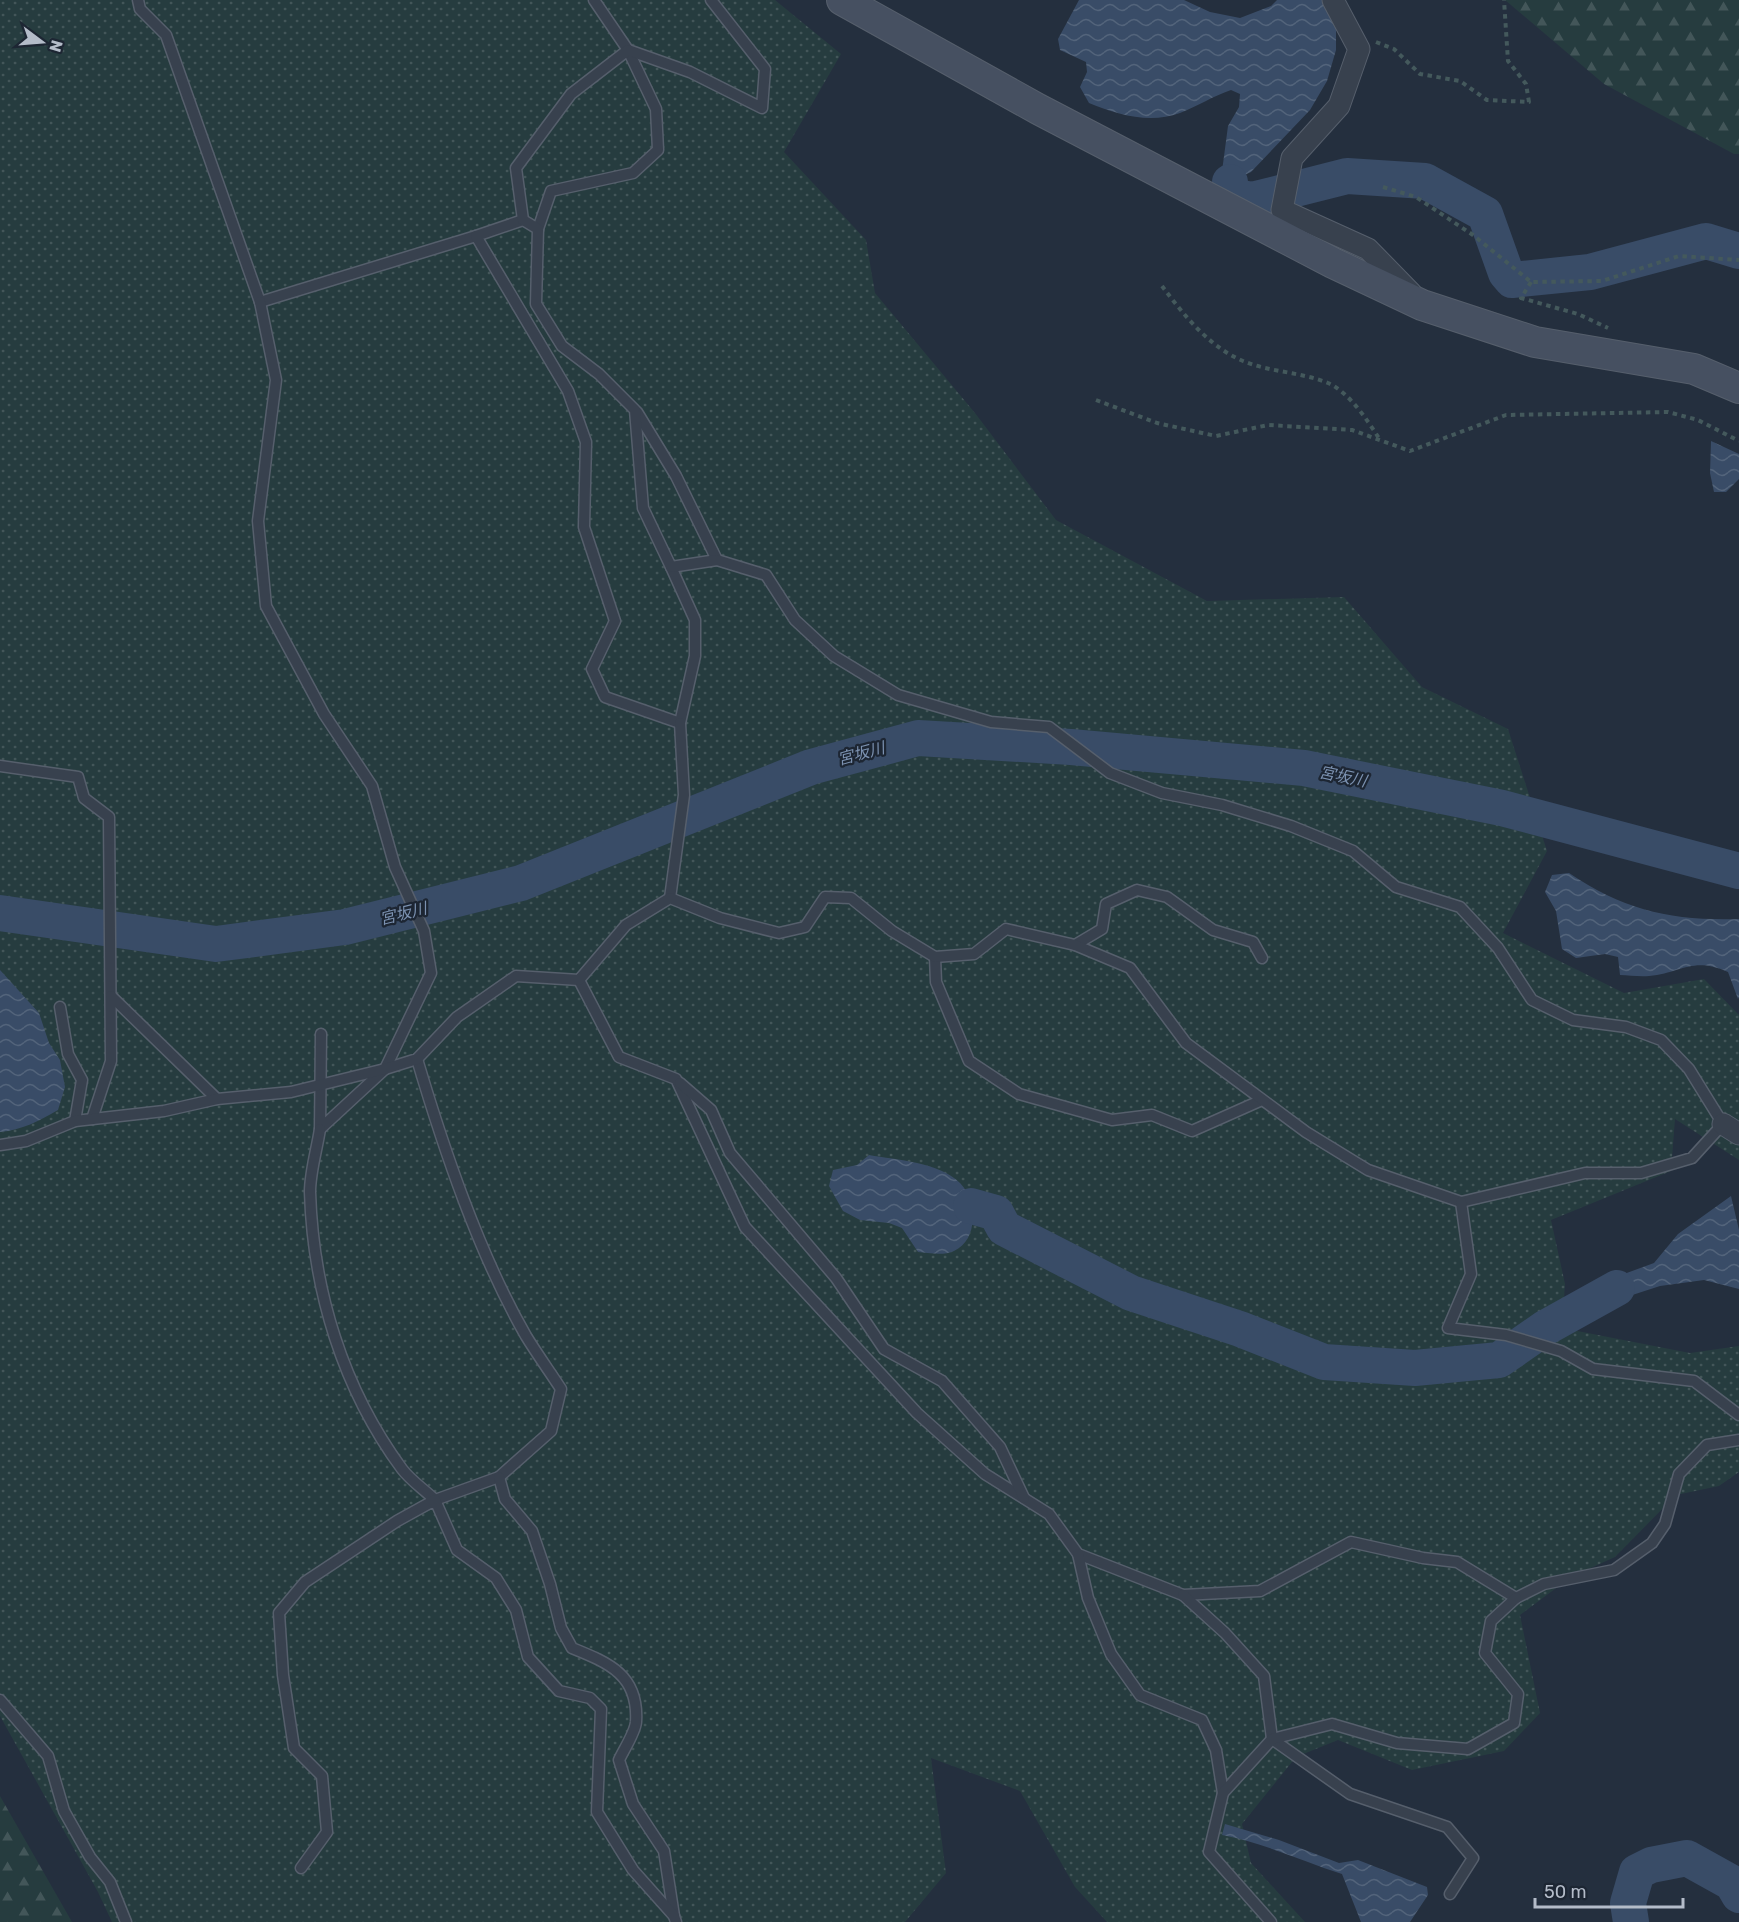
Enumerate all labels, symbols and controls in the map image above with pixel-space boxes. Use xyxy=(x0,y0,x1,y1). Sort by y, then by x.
north arrow xyxy=(12,12,72,72)
text: N xyxy=(45,38,67,54)
water label: 宮坂川 xyxy=(835,738,889,769)
water label: 宮坂川 xyxy=(1317,762,1370,791)
water label: 宮坂川 xyxy=(378,898,431,929)
scale bar xyxy=(1535,1871,1684,1909)
text: 50 m xyxy=(1544,1881,1587,1903)

